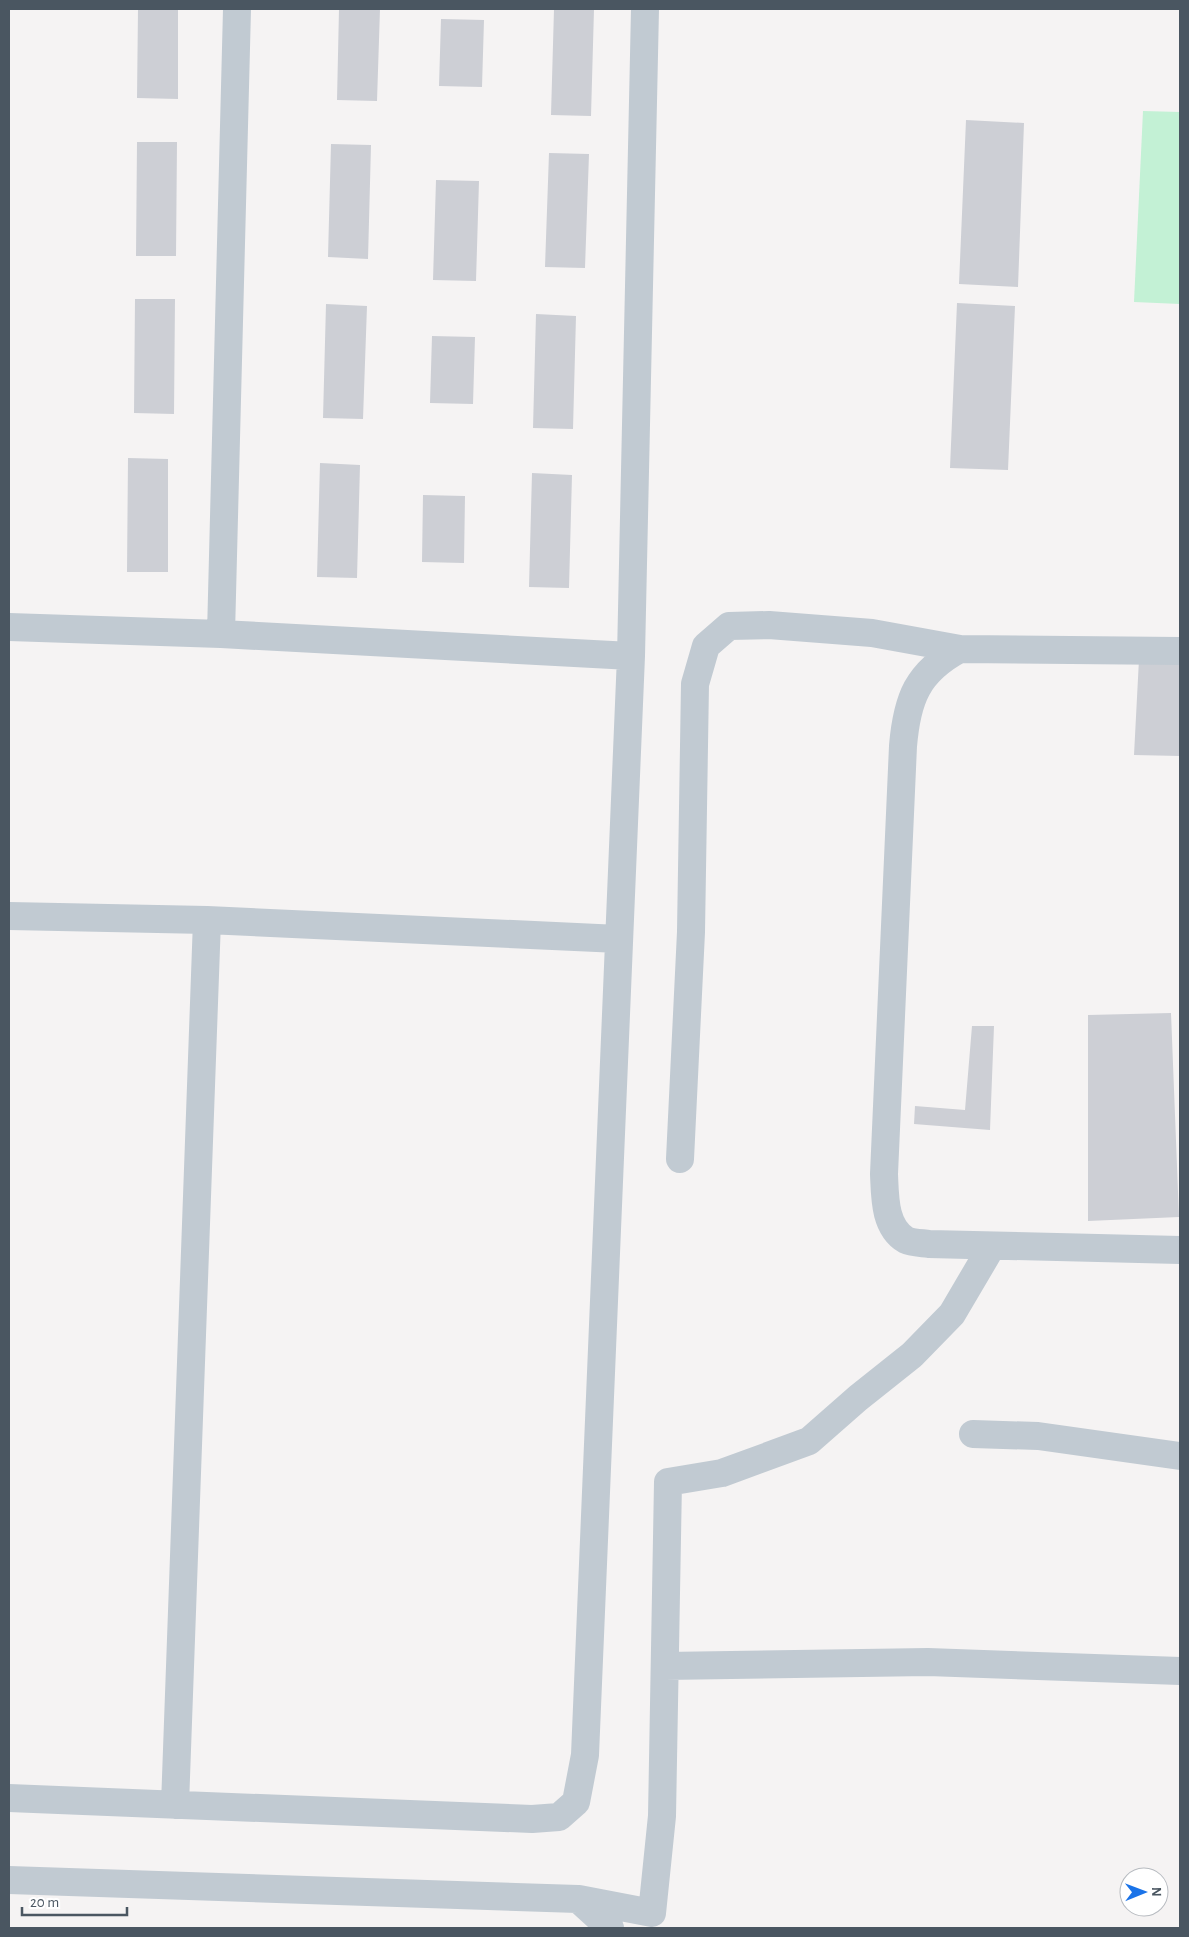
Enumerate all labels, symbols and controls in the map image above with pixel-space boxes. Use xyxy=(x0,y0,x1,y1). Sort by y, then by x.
north arrow xyxy=(1119,1867,1169,1917)
scale bar xyxy=(22,1884,128,1916)
text: N xyxy=(1149,1887,1163,1897)
text: 20 m xyxy=(30,1895,59,1910)

